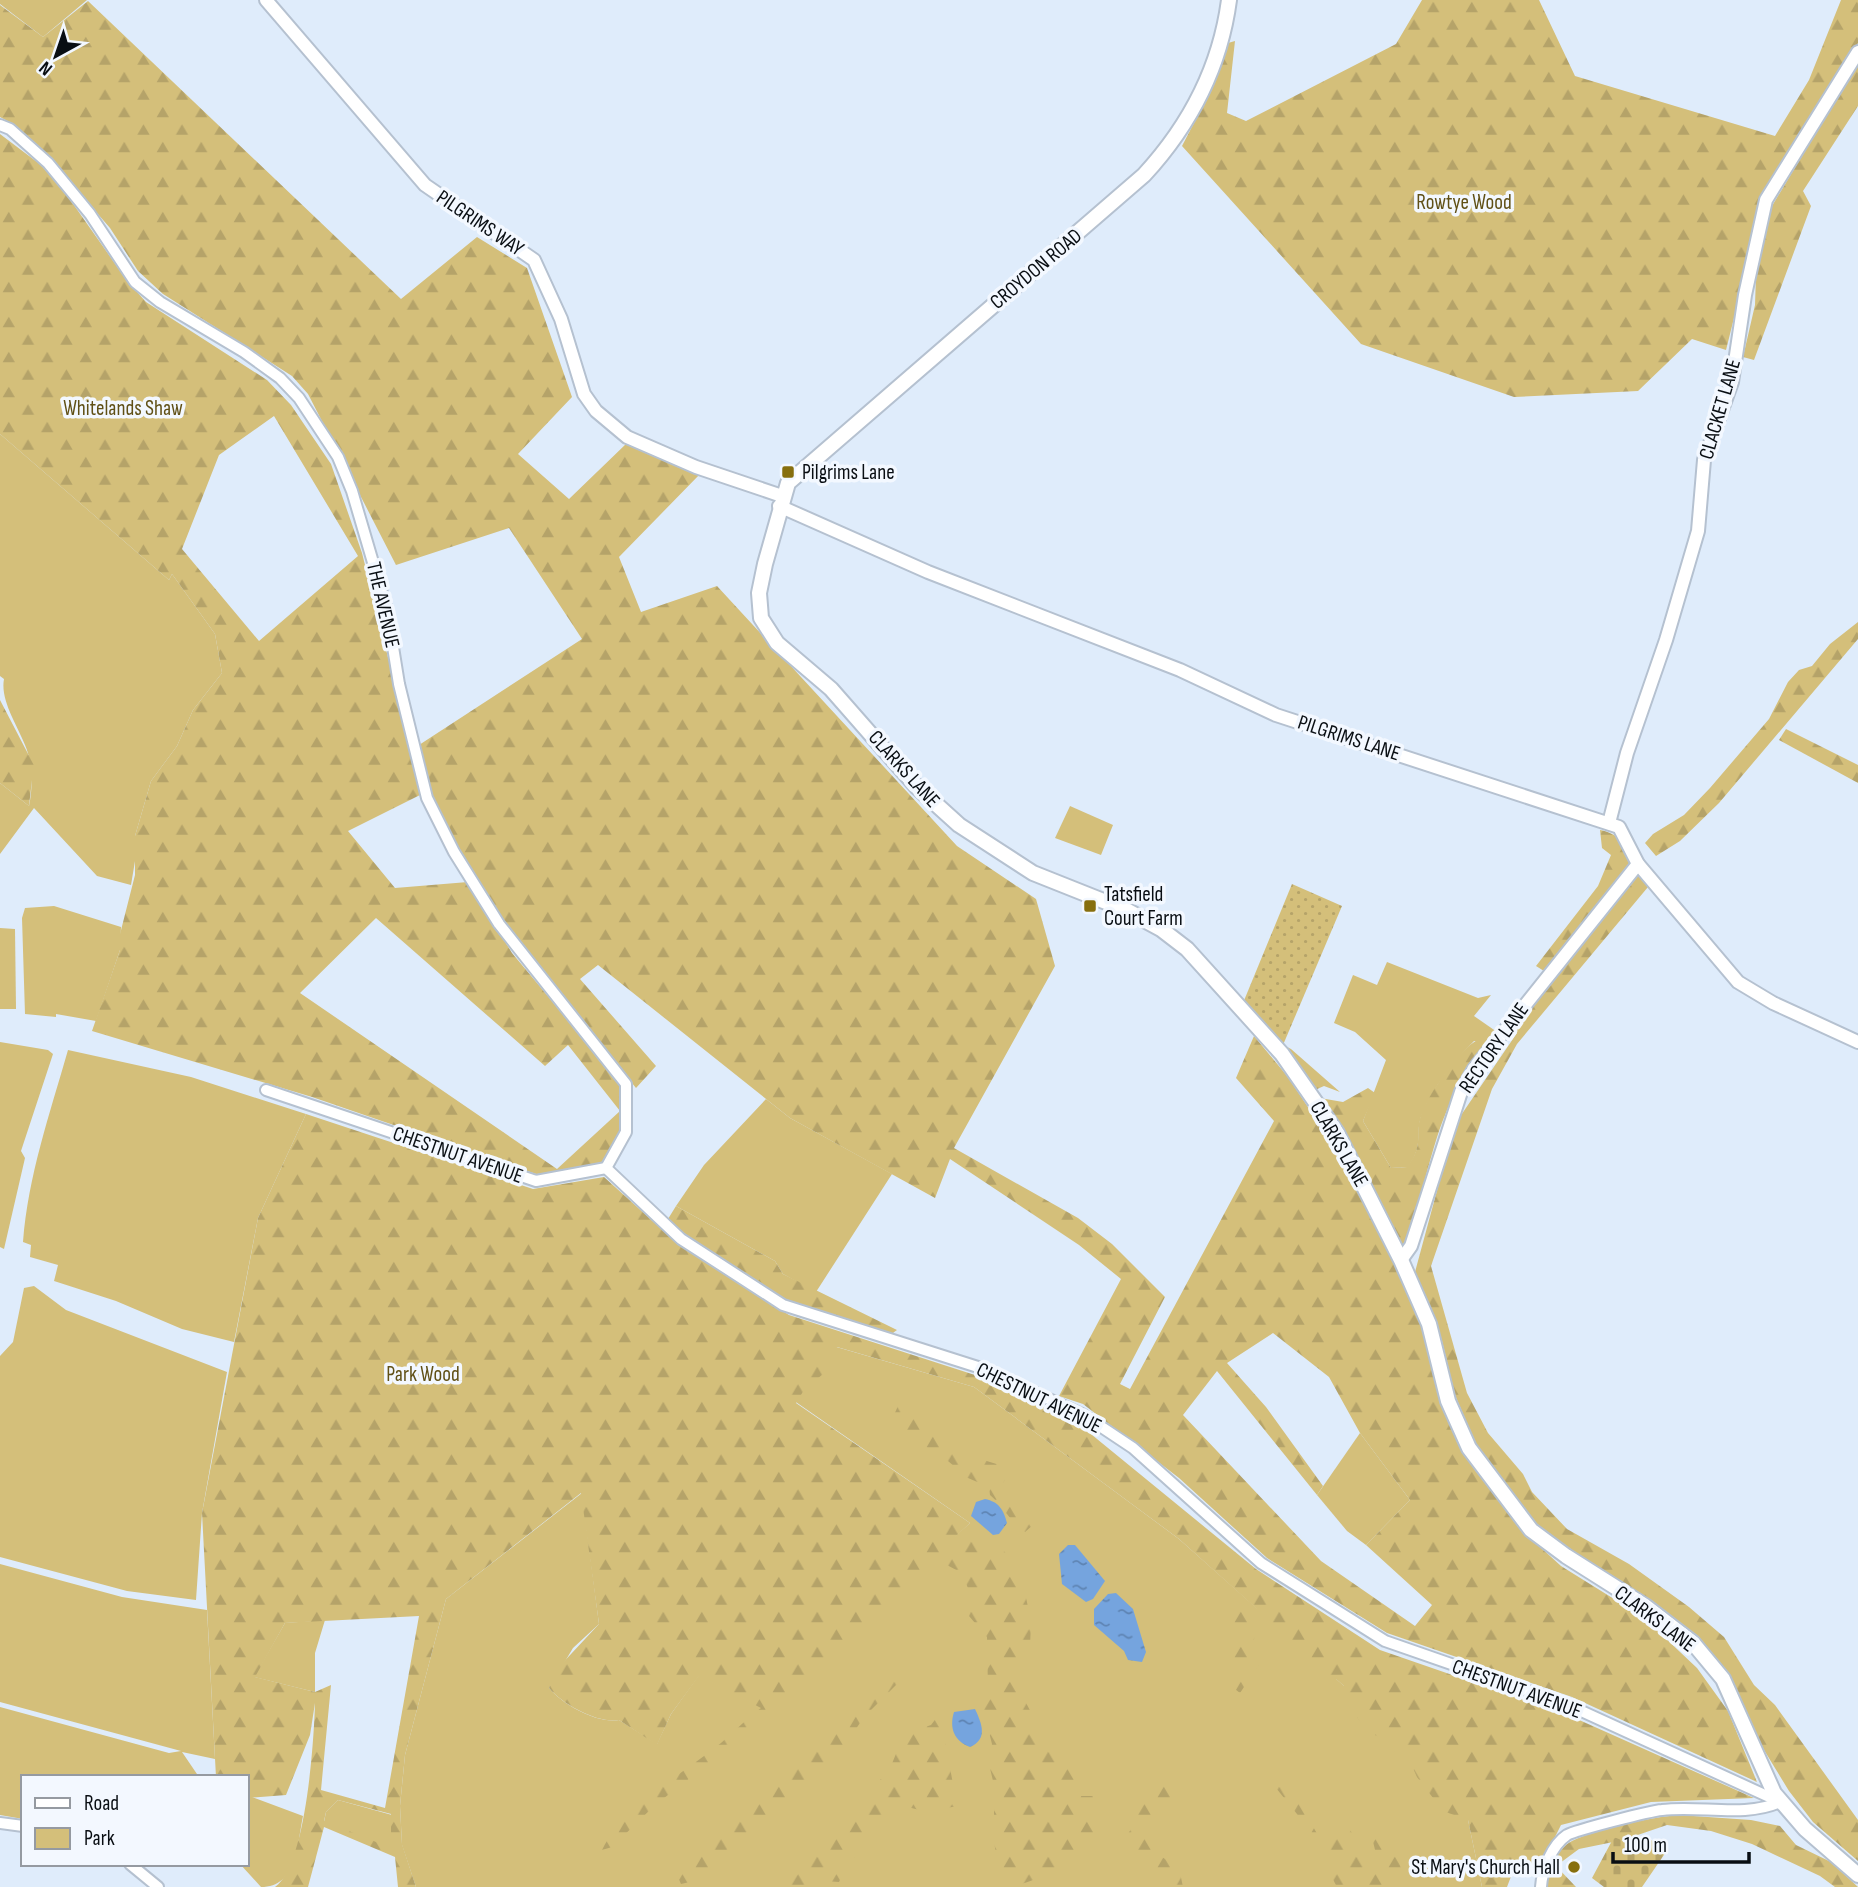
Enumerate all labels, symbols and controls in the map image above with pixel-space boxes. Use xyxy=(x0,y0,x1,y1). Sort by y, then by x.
north arrow xyxy=(21,21,91,91)
text: N xyxy=(35,56,57,80)
street label: PILGRIMS WAY xyxy=(432,185,529,261)
park label: Rowtye Wood xyxy=(1416,190,1512,215)
street label: CROYDON ROAD xyxy=(985,223,1087,315)
street label: CLACKET LANE xyxy=(1694,356,1746,462)
park label: Whitelands Shaw xyxy=(63,396,183,421)
place label: Pilgrims Lane xyxy=(802,460,895,485)
marker: Pilgrims Lane xyxy=(780,464,796,480)
street label: THE AVENUE xyxy=(361,560,405,650)
street label: PILGRIMS LANE xyxy=(1295,710,1403,766)
street label: CLARKS LANE xyxy=(863,725,945,813)
place label: Tatsfield Court Farm xyxy=(1104,882,1183,931)
marker: Tatsfield Court Farm xyxy=(1082,898,1098,914)
street label: RECTORY LANE xyxy=(1454,998,1534,1098)
street label: CLARKS LANE xyxy=(1304,1097,1374,1191)
street label: CHESTNUT AVENUE xyxy=(390,1121,526,1189)
street label: CHESTNUT AVENUE xyxy=(972,1357,1106,1439)
park label: Park Wood xyxy=(386,1362,460,1387)
street label: CLARKS LANE xyxy=(1610,1580,1700,1658)
street label: CHESTNUT AVENUE xyxy=(1449,1654,1585,1724)
legend xyxy=(21,1775,248,1866)
text: Road xyxy=(84,1791,119,1816)
scale bar xyxy=(1613,1820,1750,1864)
text: Park xyxy=(84,1826,115,1851)
text: 100 m xyxy=(1624,1833,1667,1858)
place label: St Mary's Church Hall xyxy=(1411,1855,1560,1880)
marker: St Mary's Church Hall xyxy=(1566,1859,1582,1875)

